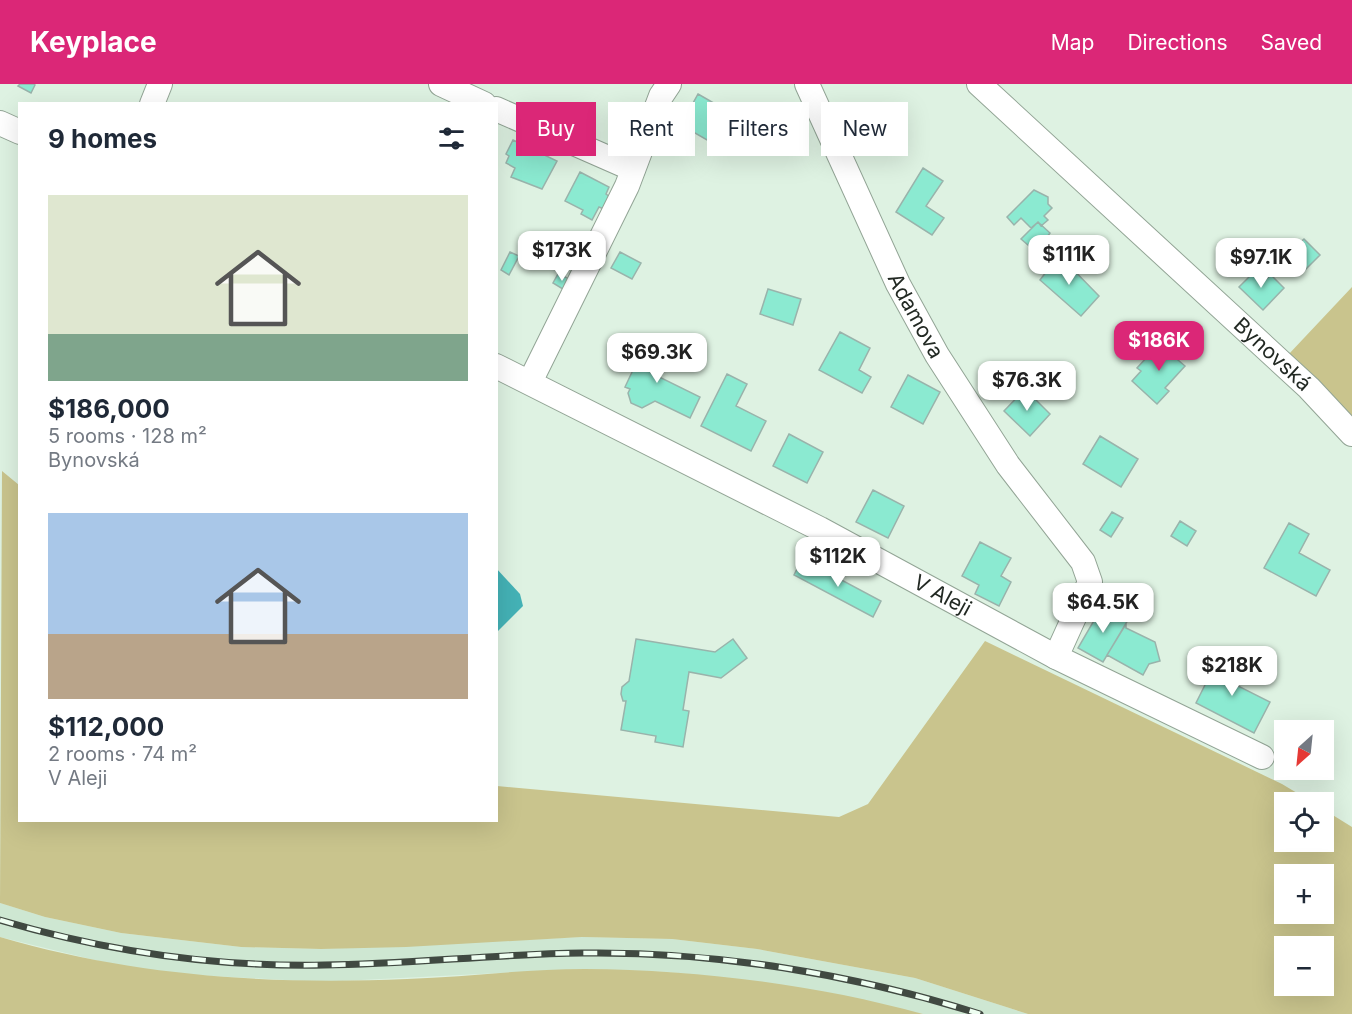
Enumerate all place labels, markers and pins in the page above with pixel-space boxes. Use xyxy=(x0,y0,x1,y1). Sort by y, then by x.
pin: $173K xyxy=(520,231,604,282)
pin: $111K xyxy=(1027,235,1111,286)
pin: $97.1K xyxy=(1212,238,1310,289)
pin: $186K xyxy=(1117,321,1201,372)
pin: $69.3K xyxy=(608,333,706,384)
pin: $76.3K xyxy=(978,361,1076,412)
pin: $112K xyxy=(796,537,880,588)
pin: $64.5K xyxy=(1054,583,1152,634)
pin: $218K xyxy=(1190,646,1274,697)

